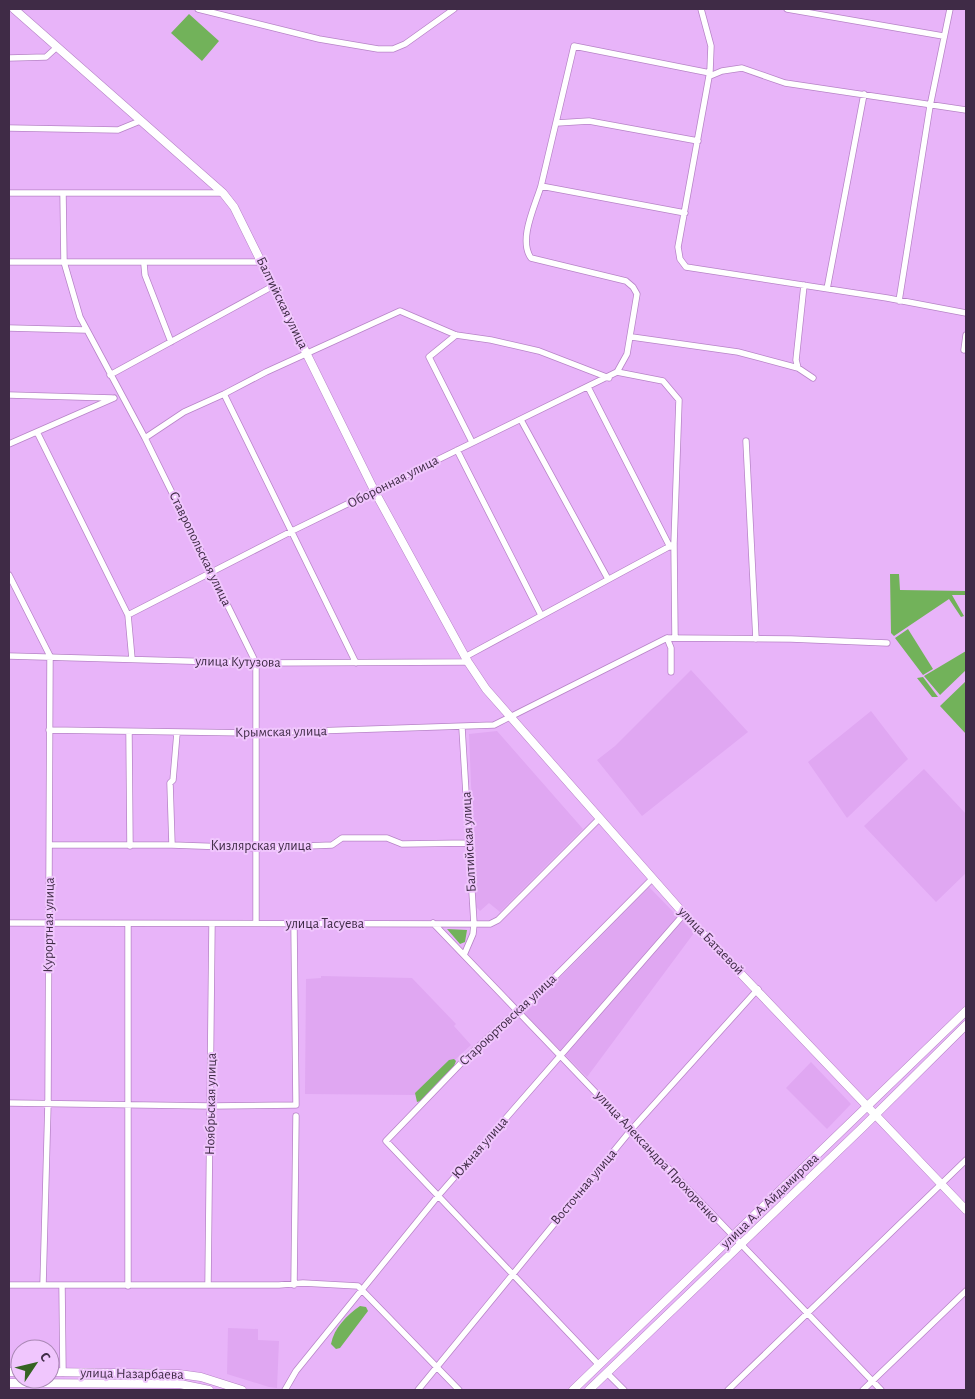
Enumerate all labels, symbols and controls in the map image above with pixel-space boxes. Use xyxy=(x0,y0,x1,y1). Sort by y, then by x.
street label: Балтийская улица xyxy=(254,255,311,352)
street label: Оборонная улица xyxy=(345,453,441,511)
street label: Ставропольская улица xyxy=(166,490,234,609)
street label: улица Кутузова xyxy=(194,654,281,670)
street label: Крымская улица xyxy=(235,724,328,740)
street label: Балтийская улица xyxy=(459,791,479,893)
street label: Кизлярская улица xyxy=(210,839,312,853)
street label: Курортная улица xyxy=(41,876,57,973)
street label: улица Батаевой xyxy=(675,904,747,978)
street label: улица Тасуева xyxy=(285,917,365,931)
street label: Староюртовская улица xyxy=(457,971,560,1069)
street label: Ноябрьская улица xyxy=(203,1052,219,1155)
street label: улица Александра Прохоренко xyxy=(592,1088,722,1226)
street label: Южная улица xyxy=(449,1114,511,1182)
street label: Восточная улица xyxy=(548,1146,620,1228)
street label: улица А.А.Айдамирова xyxy=(718,1150,822,1252)
north arrow xyxy=(10,1339,60,1389)
text: С xyxy=(37,1350,53,1365)
street label: улица Назарбаева xyxy=(79,1366,184,1382)

